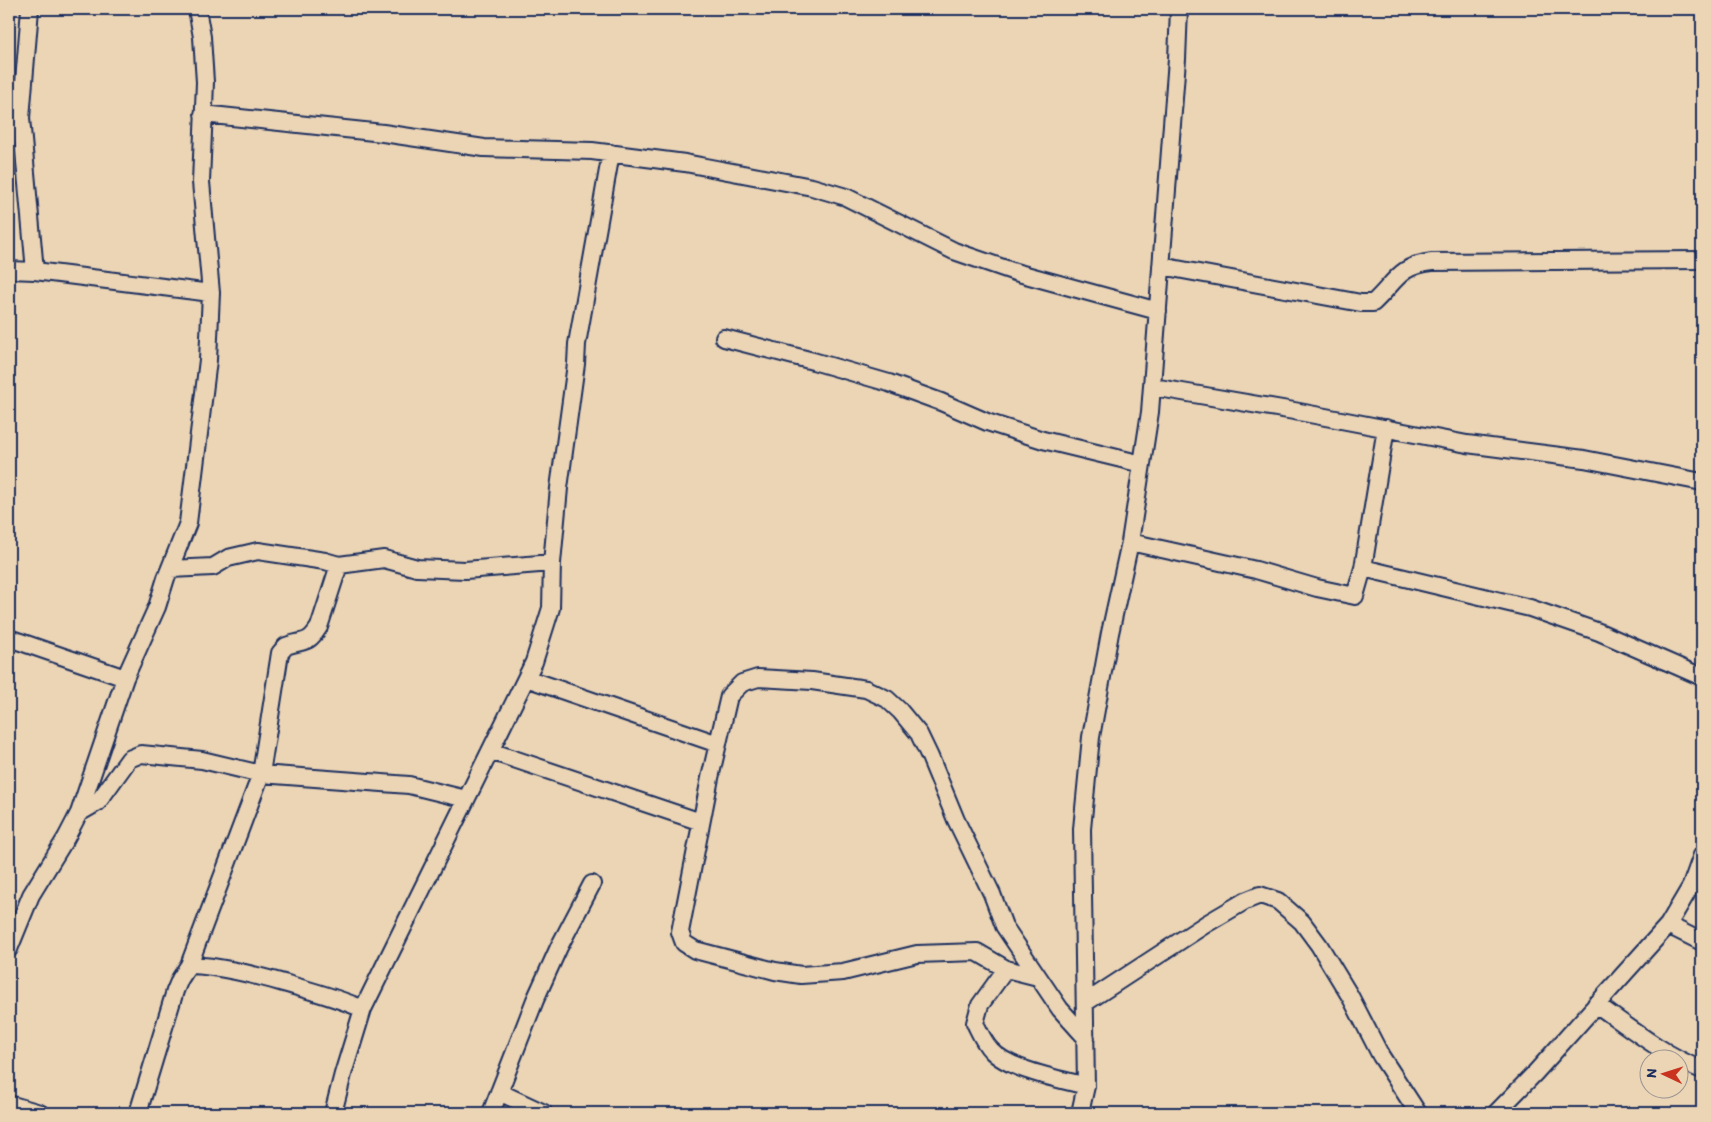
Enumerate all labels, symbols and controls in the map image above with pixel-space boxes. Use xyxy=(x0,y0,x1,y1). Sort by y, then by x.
north arrow xyxy=(1638,1050,1688,1100)
text: N xyxy=(1643,1068,1660,1078)

